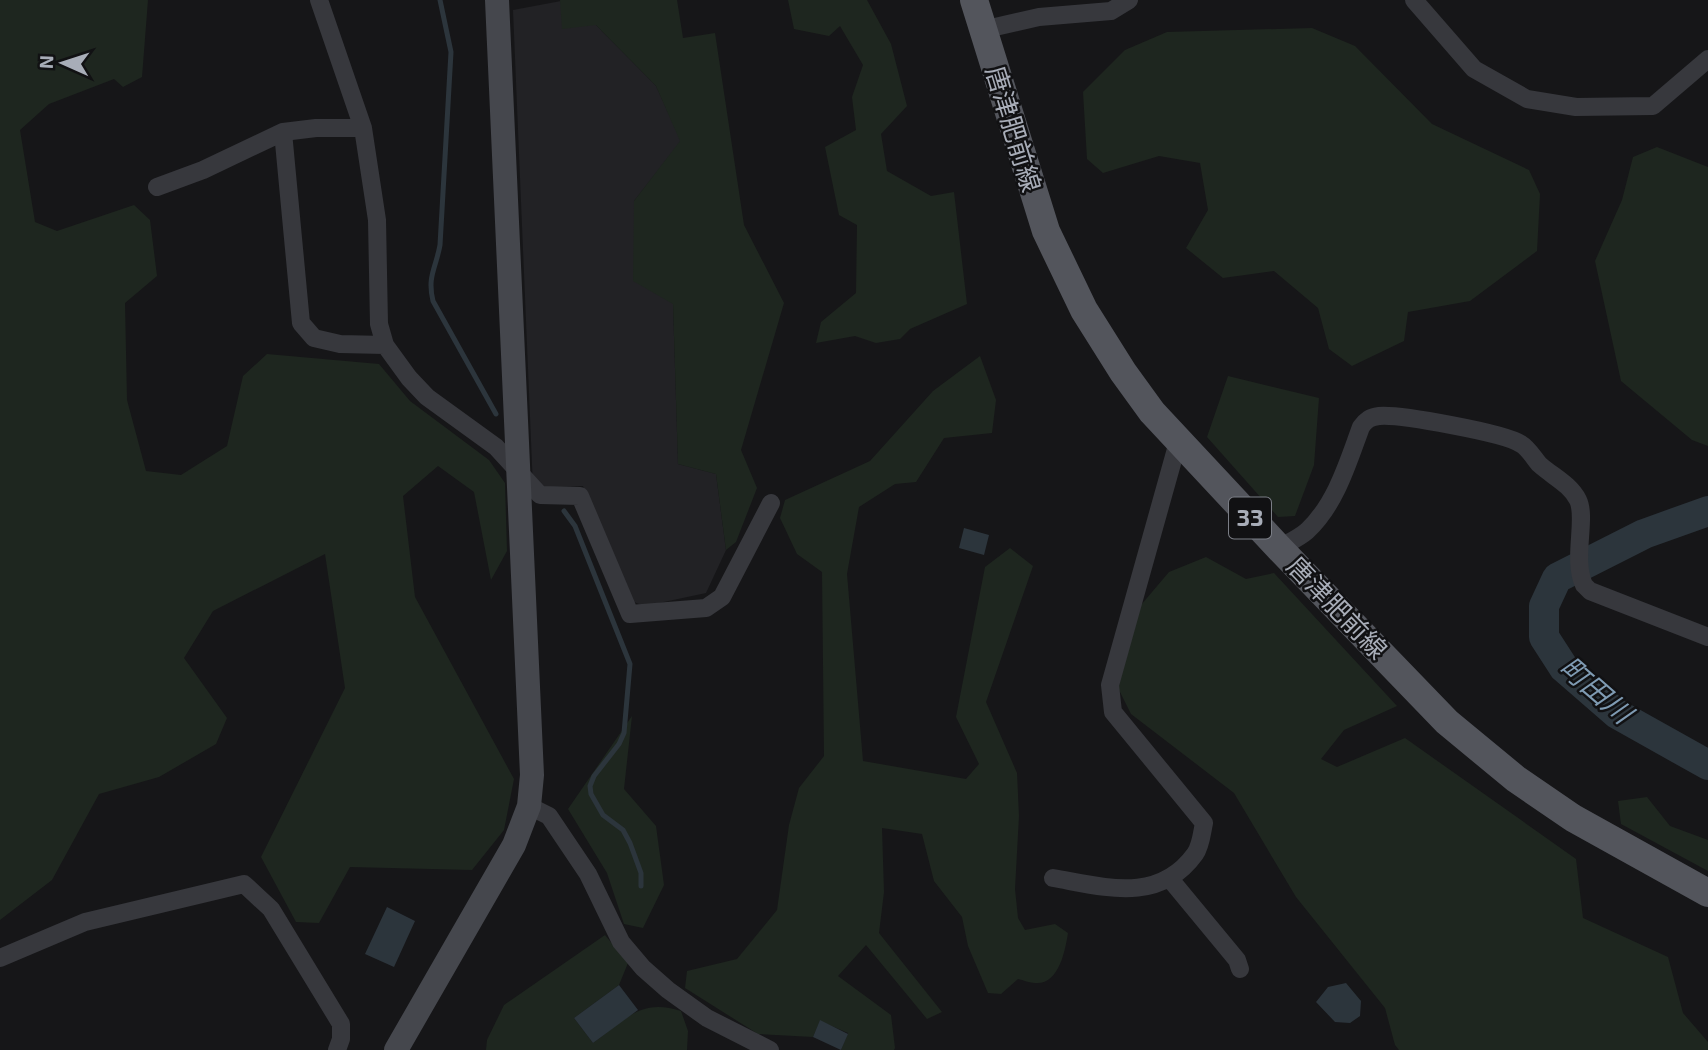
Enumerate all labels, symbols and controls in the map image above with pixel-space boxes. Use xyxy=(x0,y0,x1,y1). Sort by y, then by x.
north arrow xyxy=(28,28,98,98)
text: N xyxy=(34,55,57,70)
street label: 唐津肥前線 xyxy=(981,62,1048,195)
road number: 33 xyxy=(1229,498,1271,538)
street label: 唐津肥前線 xyxy=(1282,549,1394,664)
water label: 町田川 xyxy=(1554,649,1642,732)

